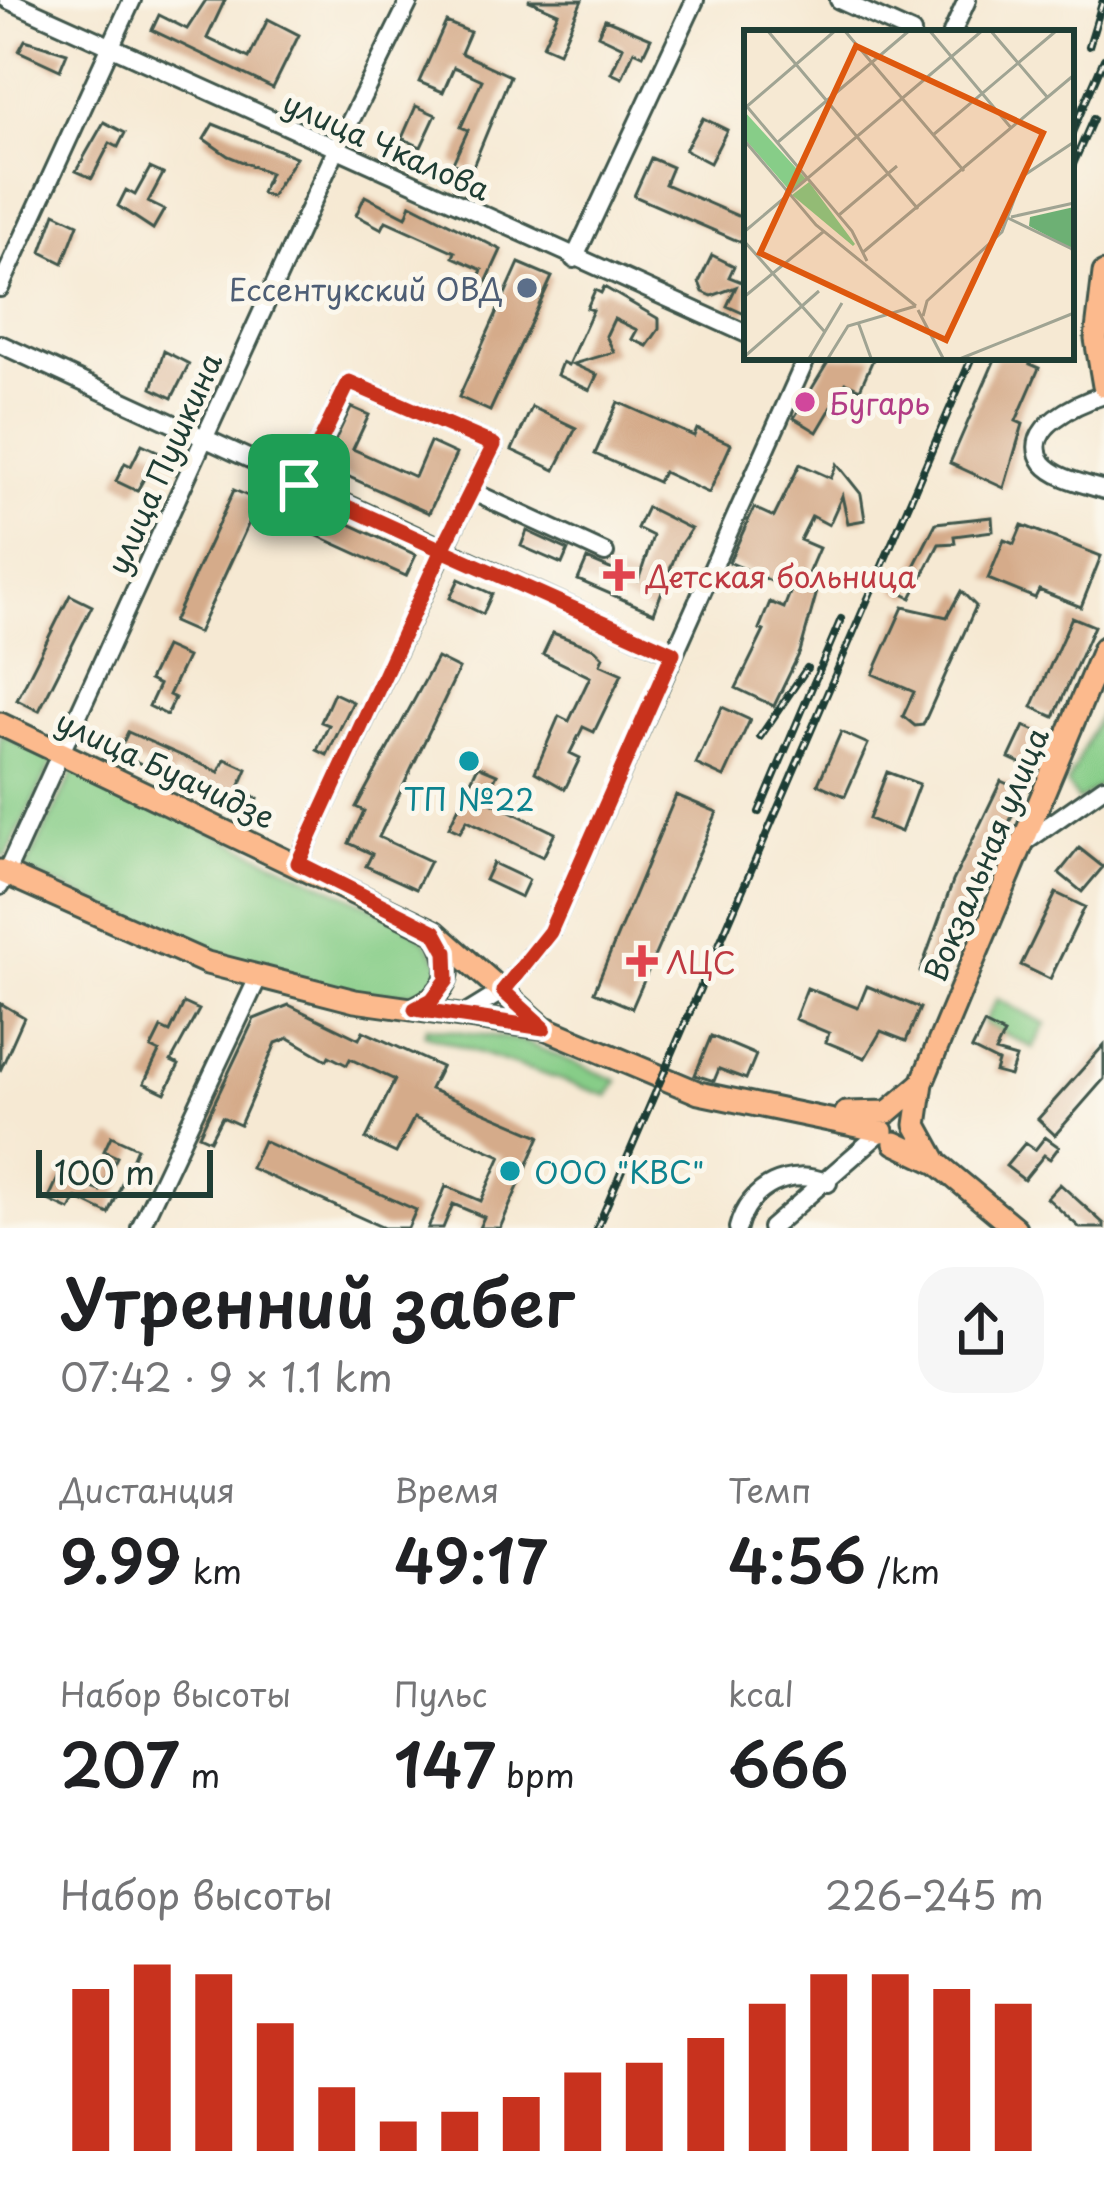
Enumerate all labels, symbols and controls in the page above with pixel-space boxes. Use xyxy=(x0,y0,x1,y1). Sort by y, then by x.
inset map xyxy=(744,30,1074,360)
street label: улица Чкалова xyxy=(276,79,498,211)
place label: Ессентукский ОВД xyxy=(229,266,503,311)
marker: Ессентукский ОВД xyxy=(514,275,540,301)
street label: улица Пушкина xyxy=(94,345,232,581)
place label: Бугарь xyxy=(829,380,930,425)
marker: Бугарь xyxy=(792,389,818,415)
pin xyxy=(248,434,350,536)
icon: arrive xyxy=(266,452,332,518)
place label: Детская больница xyxy=(645,553,916,598)
marker: Детская больница xyxy=(603,559,635,591)
street label: улица Буачидзе xyxy=(49,698,283,838)
street label: Вокзальная улица xyxy=(911,720,1059,988)
marker: ТП №22 xyxy=(456,748,482,774)
place label: ТП №22 xyxy=(403,776,535,821)
place label: ЛЦС xyxy=(666,939,736,984)
marker: ЛЦС xyxy=(629,948,655,974)
scale bar xyxy=(36,1144,213,1197)
text: 100 m xyxy=(54,1146,155,1196)
place label: ООО "КВС" xyxy=(534,1149,704,1194)
marker: ООО "КВС" xyxy=(497,1158,523,1184)
text: Утренний забег xyxy=(60,1251,574,1350)
button: share xyxy=(918,1267,1044,1393)
text: 07:42 · 9 × 1.1 km xyxy=(60,1346,393,1405)
text: Дистанция xyxy=(60,1464,235,1514)
text: Время xyxy=(394,1464,499,1514)
text: Темп xyxy=(728,1464,811,1514)
text: 9.99 xyxy=(60,1514,182,1604)
text: 49:17 xyxy=(394,1514,548,1604)
text: 4:56 xyxy=(728,1514,866,1604)
text: km xyxy=(182,1545,242,1595)
text: /km xyxy=(866,1545,940,1595)
text: Набор высоты xyxy=(60,1668,291,1718)
text: Пульс xyxy=(394,1668,487,1718)
text: kcal xyxy=(728,1668,794,1718)
text: 207 xyxy=(60,1718,180,1808)
text: 147 xyxy=(394,1718,496,1808)
text: 666 xyxy=(728,1718,849,1808)
text: m xyxy=(180,1749,220,1799)
text: bpm xyxy=(496,1749,575,1799)
text: Набор высоты xyxy=(60,1864,333,1923)
text: 226–245 m xyxy=(825,1864,1044,1923)

